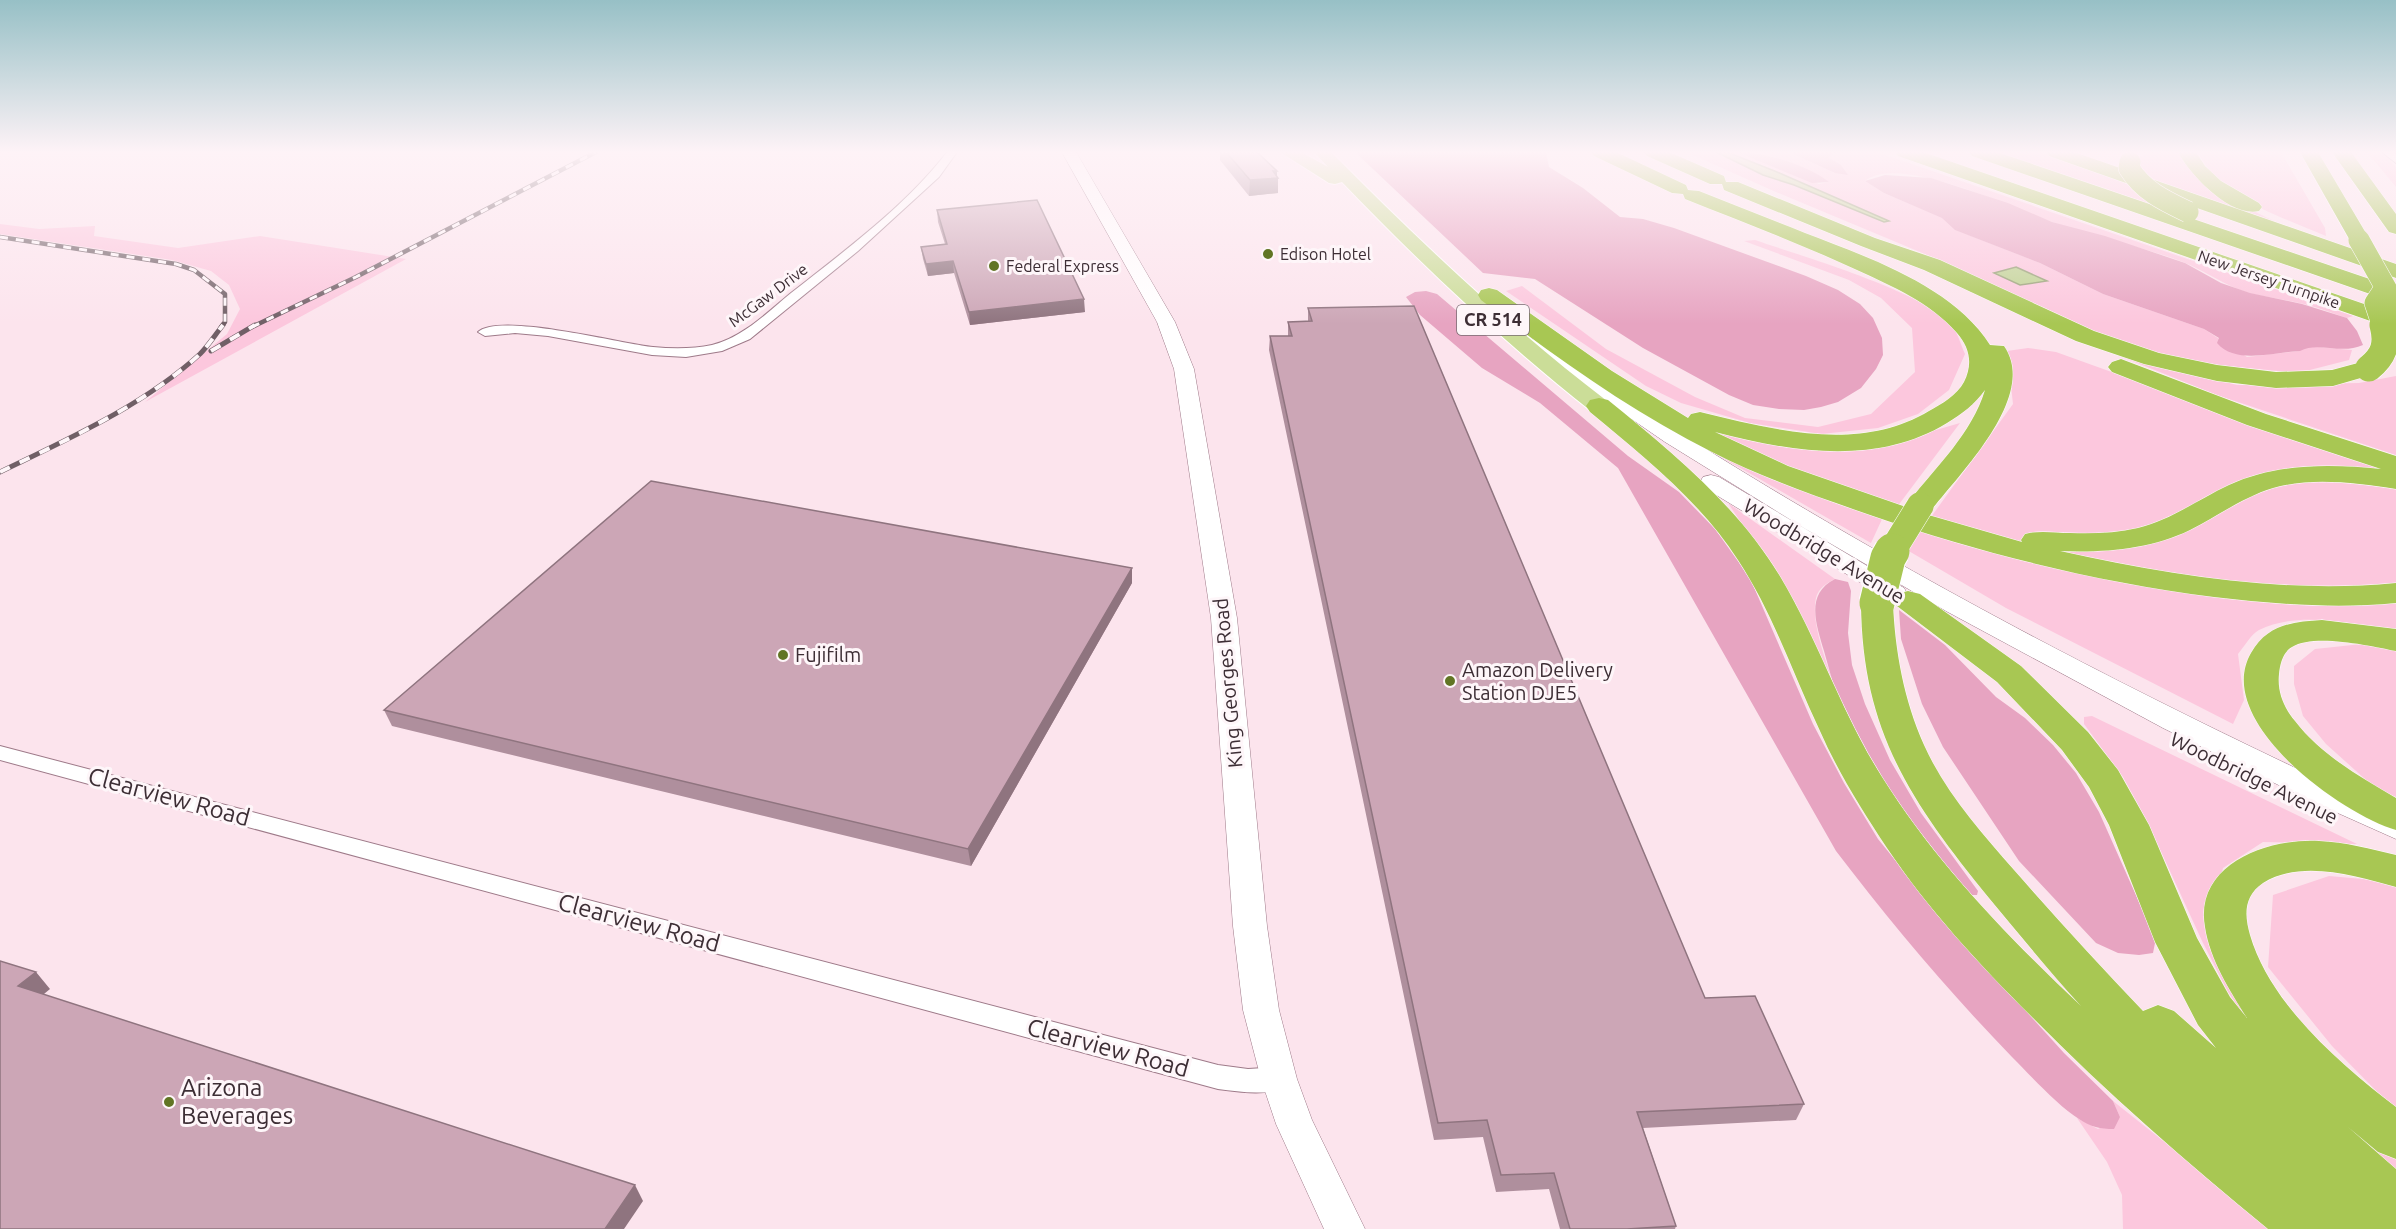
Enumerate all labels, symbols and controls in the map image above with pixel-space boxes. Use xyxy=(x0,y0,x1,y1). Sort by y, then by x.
place label: Edison Hotel xyxy=(1280,245,1371,263)
street label: New Jersey Turnpike xyxy=(2196,246,2342,312)
marker: Edison Hotel xyxy=(1261,247,1275,261)
place label: Federal Express xyxy=(1006,257,1119,275)
marker: Federal Express xyxy=(987,259,1001,273)
street label: McGaw Drive xyxy=(725,260,811,330)
road number: CR 514 xyxy=(1457,305,1529,335)
street label: Woodbridge Avenue xyxy=(1740,493,1909,608)
street label: King Georges Road xyxy=(1209,597,1246,769)
place label: Fujifilm xyxy=(795,643,861,666)
marker: Fujifilm xyxy=(776,648,790,662)
place label: Amazon Delivery Station DJE5 xyxy=(1462,658,1613,704)
marker: Amazon Delivery Station DJE5 xyxy=(1443,674,1457,688)
street label: Woodbridge Avenue xyxy=(2167,727,2342,828)
street label: Clearview Road xyxy=(85,762,253,831)
street label: Clearview Road xyxy=(555,888,723,957)
street label: Clearview Road xyxy=(1024,1013,1192,1082)
place label: Arizona Beverages xyxy=(181,1074,293,1129)
marker: Arizona Beverages xyxy=(162,1095,176,1109)

